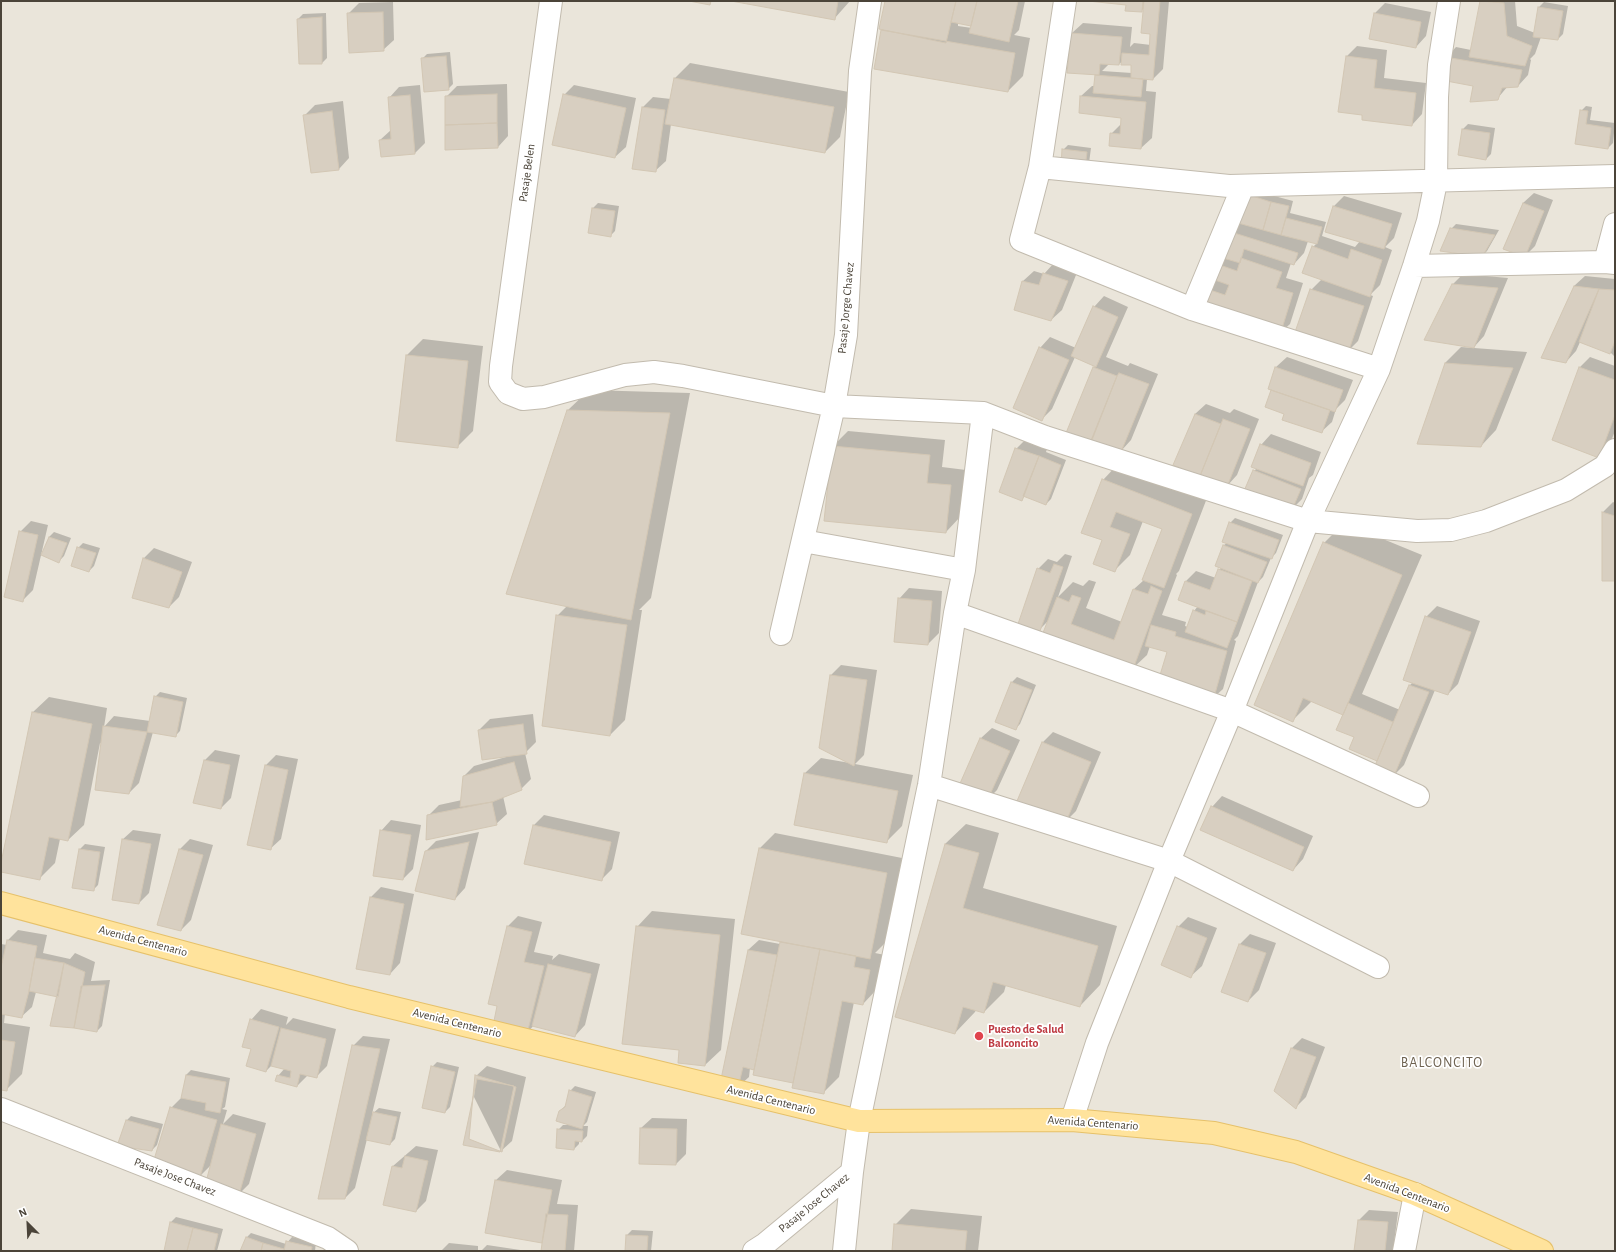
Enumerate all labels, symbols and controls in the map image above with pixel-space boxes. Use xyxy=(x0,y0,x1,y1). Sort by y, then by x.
street label: Pasaje Belen xyxy=(516,143,538,203)
street label: Pasaje Jorge Chavez xyxy=(835,262,857,354)
street label: Avenida Centenario xyxy=(97,922,189,960)
street label: Avenida Centenario xyxy=(411,1005,503,1041)
place label: Puesto de Salud Balconcito xyxy=(988,1022,1064,1050)
marker: Puesto de Salud Balconcito xyxy=(973,1030,985,1042)
district label: BALCONCITO xyxy=(1401,1055,1483,1071)
street label: Avenida Centenario xyxy=(725,1082,817,1118)
street label: Avenida Centenario xyxy=(1047,1113,1139,1133)
street label: Pasaje Jose Chavez xyxy=(132,1155,218,1199)
street label: Pasaje Jose Chavez xyxy=(776,1170,852,1236)
street label: Avenida Centenario xyxy=(1362,1170,1452,1216)
north arrow xyxy=(8,1204,48,1244)
text: N xyxy=(17,1206,29,1219)

